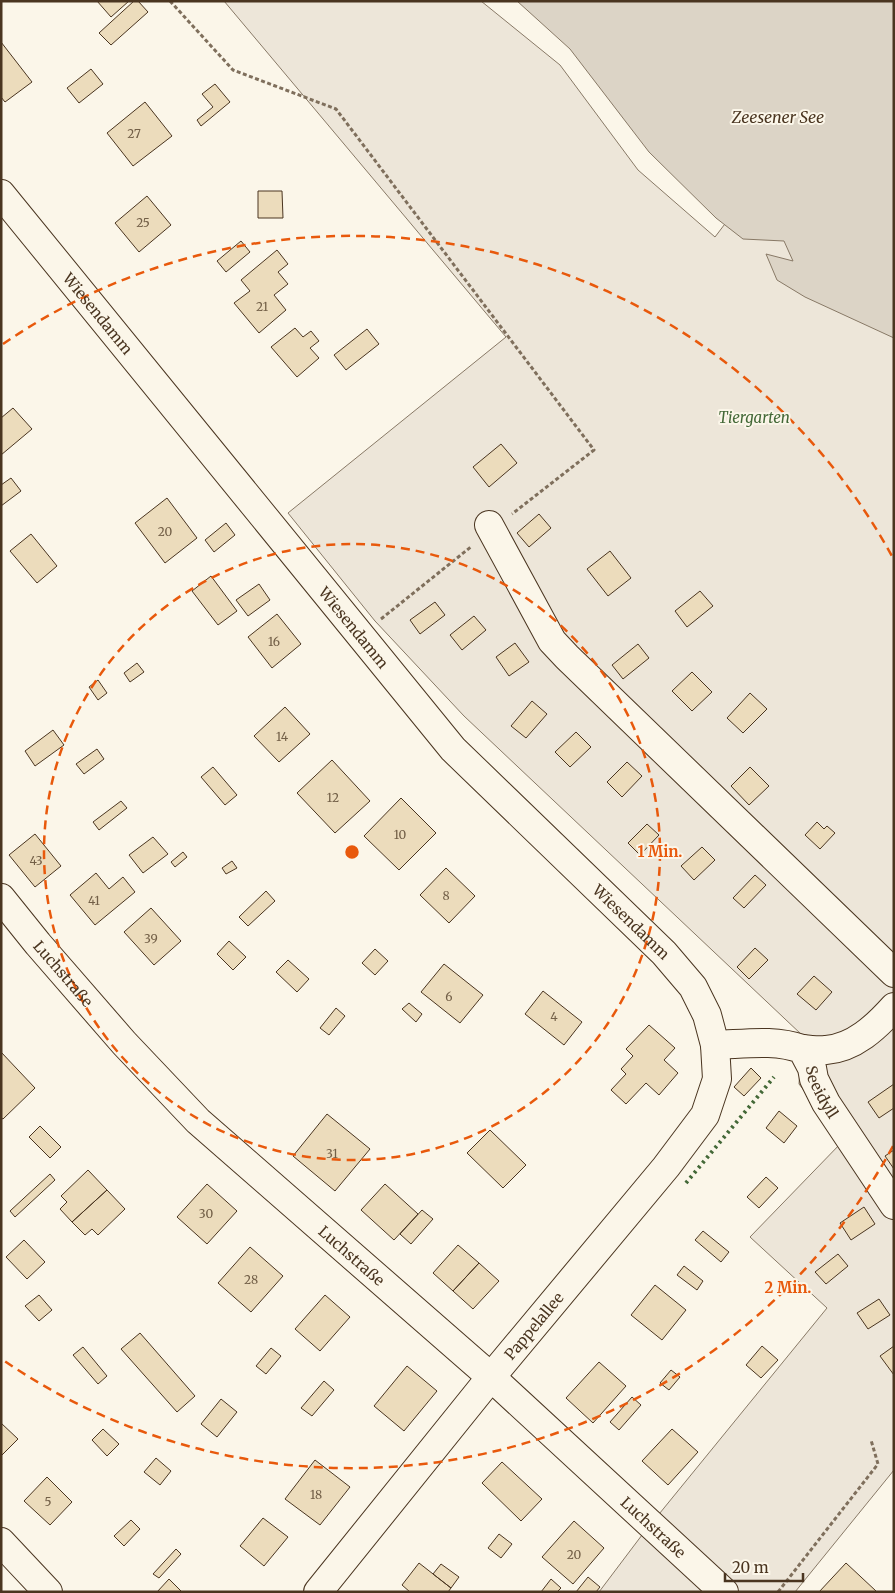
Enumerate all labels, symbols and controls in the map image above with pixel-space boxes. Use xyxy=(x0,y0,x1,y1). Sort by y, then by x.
water label: Zeesener See xyxy=(731,107,824,127)
house number: 27 xyxy=(127,126,141,141)
house number: 25 xyxy=(136,215,150,230)
street label: Wiesendamm xyxy=(59,268,137,358)
house number: 21 xyxy=(256,299,269,314)
park label: Tiergarten xyxy=(718,408,790,427)
house number: 20 xyxy=(158,524,173,539)
street label: Wiesendamm xyxy=(314,582,393,672)
house number: 16 xyxy=(268,634,280,649)
house number: 14 xyxy=(276,729,289,744)
house number: 12 xyxy=(327,790,339,805)
house number: 10 xyxy=(394,827,407,842)
text: 1 Min. xyxy=(638,842,682,861)
centre of rings xyxy=(343,843,361,861)
house number: 43 xyxy=(29,853,43,868)
street label: Wiesendamm xyxy=(588,879,674,963)
house number: 8 xyxy=(442,888,450,903)
house number: 41 xyxy=(88,893,101,908)
house number: 39 xyxy=(144,931,158,946)
street label: Luchstraße xyxy=(30,936,98,1011)
house number: 6 xyxy=(445,989,453,1004)
house number: 4 xyxy=(550,1009,558,1024)
street label: Seeidyll xyxy=(802,1064,843,1122)
house number: 31 xyxy=(326,1146,338,1161)
house number: 30 xyxy=(199,1206,213,1221)
street label: Luchstraße xyxy=(315,1221,389,1290)
house number: 28 xyxy=(244,1272,258,1287)
text: 2 Min. xyxy=(765,1278,811,1297)
street label: Pappelallee xyxy=(500,1288,568,1364)
house number: 18 xyxy=(310,1487,322,1502)
street label: Luchstraße xyxy=(617,1492,690,1562)
house number: 5 xyxy=(44,1494,52,1509)
house number: 20 xyxy=(567,1547,582,1562)
scale bar xyxy=(725,1550,802,1582)
text: 20 m xyxy=(732,1558,769,1577)

